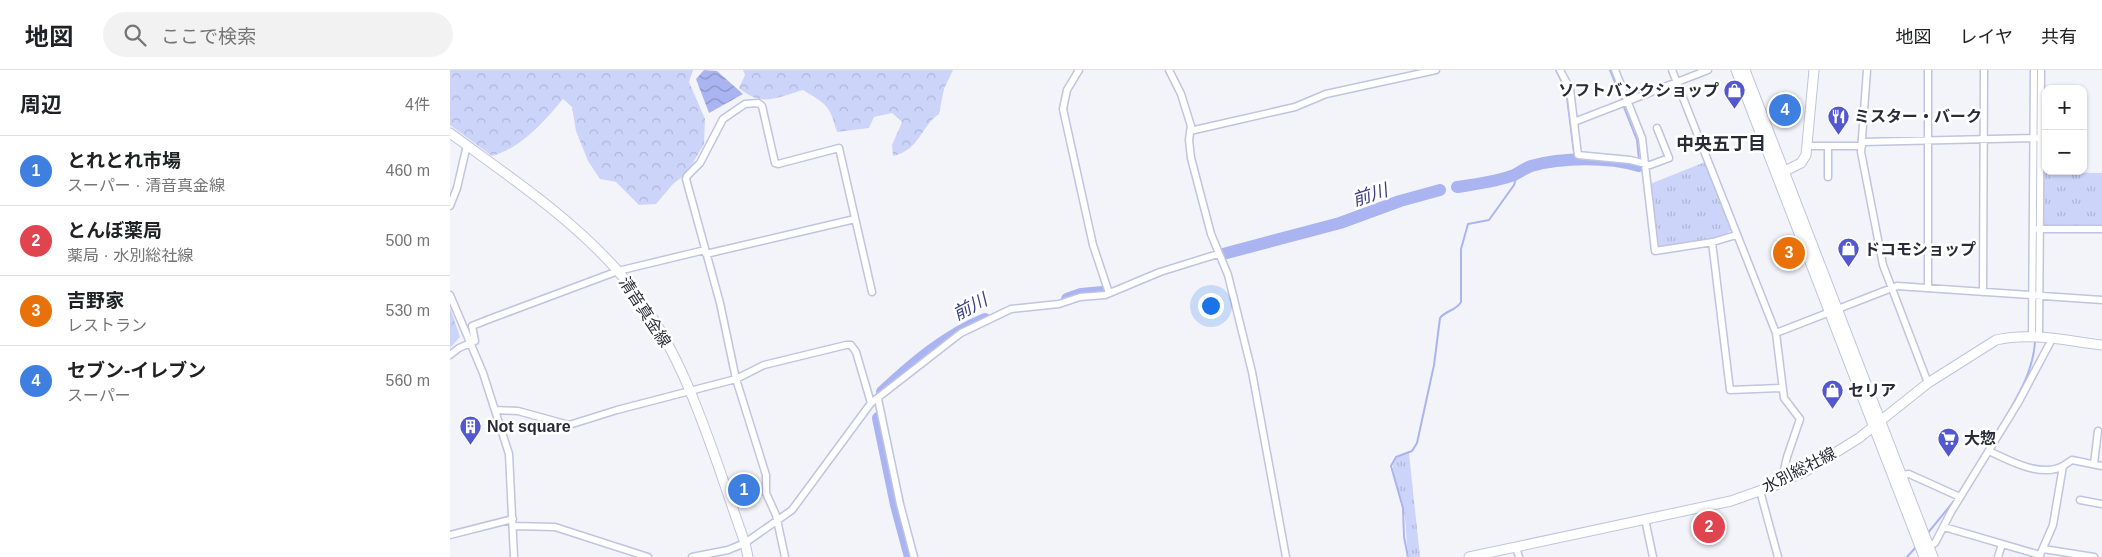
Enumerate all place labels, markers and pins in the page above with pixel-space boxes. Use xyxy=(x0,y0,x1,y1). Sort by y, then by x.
shop icon: ソフトバンクショップ xyxy=(1723,78,1747,109)
place label: ソフトバンクショップ xyxy=(1558,82,1719,99)
pin: 4 xyxy=(1769,91,1801,129)
restaurant icon: ミスター・バーク xyxy=(1826,104,1850,135)
place label: ミスター・バーク xyxy=(1854,108,1982,125)
pin: 3 xyxy=(1773,234,1805,272)
shop icon: ドコモショップ xyxy=(1836,237,1860,268)
place label: ドコモショップ xyxy=(1864,241,1976,258)
shop icon: セリア xyxy=(1820,378,1844,409)
place label: セリア xyxy=(1848,382,1896,399)
building icon: Not square xyxy=(459,414,483,445)
place label: Not square xyxy=(487,418,571,435)
supermarket icon: 大惣 xyxy=(1936,426,1960,457)
place label: 大惣 xyxy=(1964,430,1996,447)
pin: 1 xyxy=(728,471,760,509)
pin: 2 xyxy=(1693,508,1725,546)

